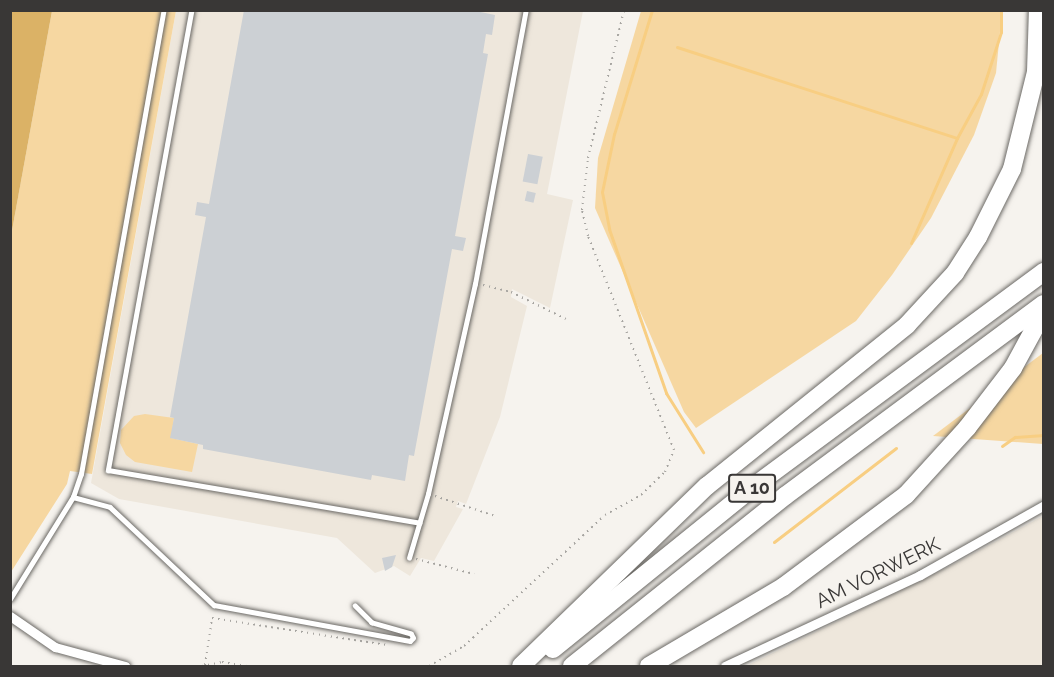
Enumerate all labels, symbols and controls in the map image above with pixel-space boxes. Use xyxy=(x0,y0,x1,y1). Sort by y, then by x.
road number: A 10 xyxy=(726,473,777,503)
street label: AM VORWERK xyxy=(812,532,944,614)

